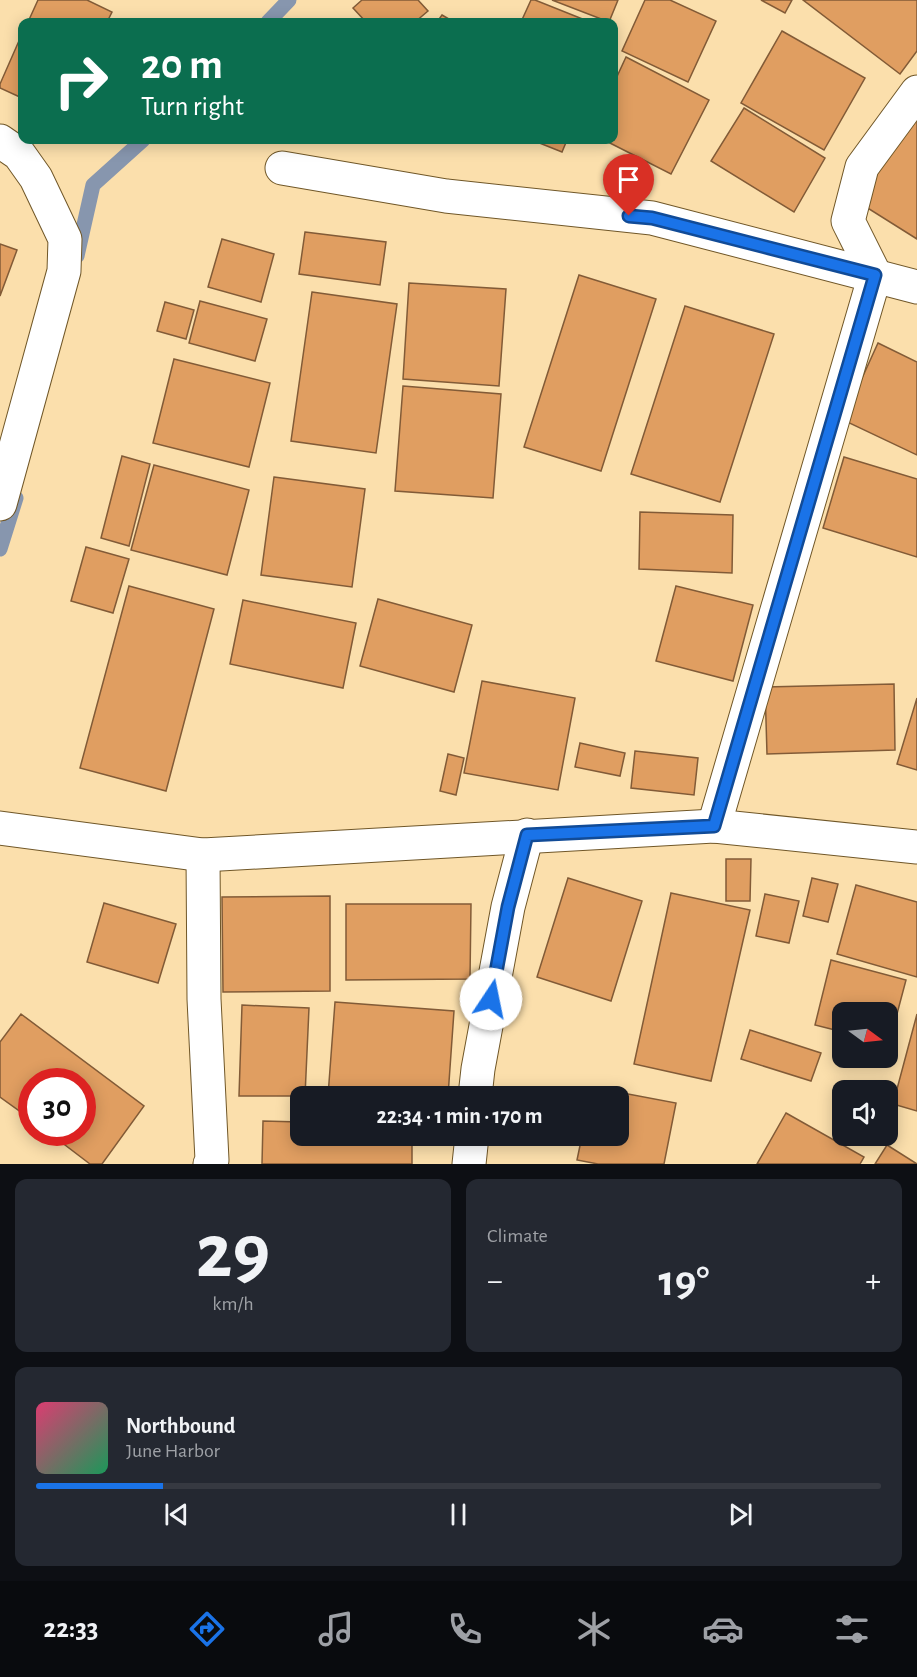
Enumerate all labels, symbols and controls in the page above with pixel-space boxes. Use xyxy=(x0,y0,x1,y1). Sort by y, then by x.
icon: right xyxy=(42,42,120,120)
text: 20 m xyxy=(141,44,223,86)
text: Turn right xyxy=(141,93,244,120)
pin xyxy=(603,154,654,216)
icon: arrive xyxy=(612,163,645,196)
position arrow xyxy=(459,967,523,1031)
north arrow xyxy=(832,1002,898,1068)
map controls xyxy=(832,1002,898,1146)
speed limit sign: 30 xyxy=(18,1068,96,1146)
button: sound xyxy=(832,1080,898,1146)
text: 22:34 · 1 min · 170 m xyxy=(376,1105,543,1127)
text: 29 xyxy=(196,1214,270,1292)
text: Climate xyxy=(487,1226,548,1246)
text: 19° xyxy=(658,1259,710,1304)
text: − xyxy=(487,1265,503,1298)
text: + xyxy=(865,1265,881,1298)
text: km/h xyxy=(212,1294,254,1314)
text: Northbound xyxy=(126,1415,235,1437)
text: June Harbor xyxy=(126,1441,220,1461)
icon: previous xyxy=(160,1498,193,1531)
icon: pause xyxy=(442,1498,475,1531)
icon: next xyxy=(724,1498,757,1531)
icon: directions xyxy=(186,1608,228,1650)
icon: music xyxy=(315,1608,357,1650)
icon: phone xyxy=(444,1608,486,1650)
icon: climate xyxy=(573,1608,615,1650)
icon: car xyxy=(702,1608,744,1650)
icon: filters xyxy=(831,1608,873,1650)
text: 22:33 xyxy=(44,1615,98,1642)

